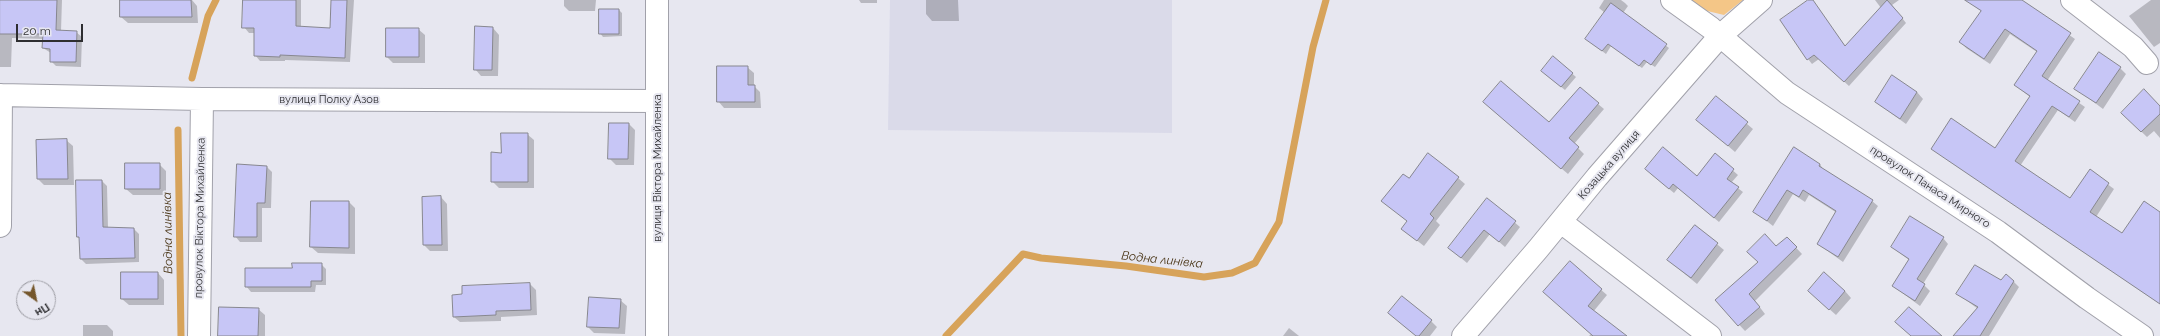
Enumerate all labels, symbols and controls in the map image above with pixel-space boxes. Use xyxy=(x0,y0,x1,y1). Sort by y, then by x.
scale bar xyxy=(18,16,85,42)
text: 20 m xyxy=(23,24,51,38)
street label: вулиця Полку Азов xyxy=(279,93,379,107)
street label: вулиця Віктора Михайленка xyxy=(651,94,665,242)
street label: Козацька вулиця xyxy=(1575,128,1643,202)
street label: провулок Віктора Михайленка xyxy=(192,138,208,298)
street label: провулок Панаса Мирного xyxy=(1867,143,1993,231)
water label: Водна линівка xyxy=(160,192,176,274)
water label: Водна линівка xyxy=(1121,249,1203,271)
north arrow xyxy=(16,280,56,320)
text: Пн xyxy=(33,300,52,319)

